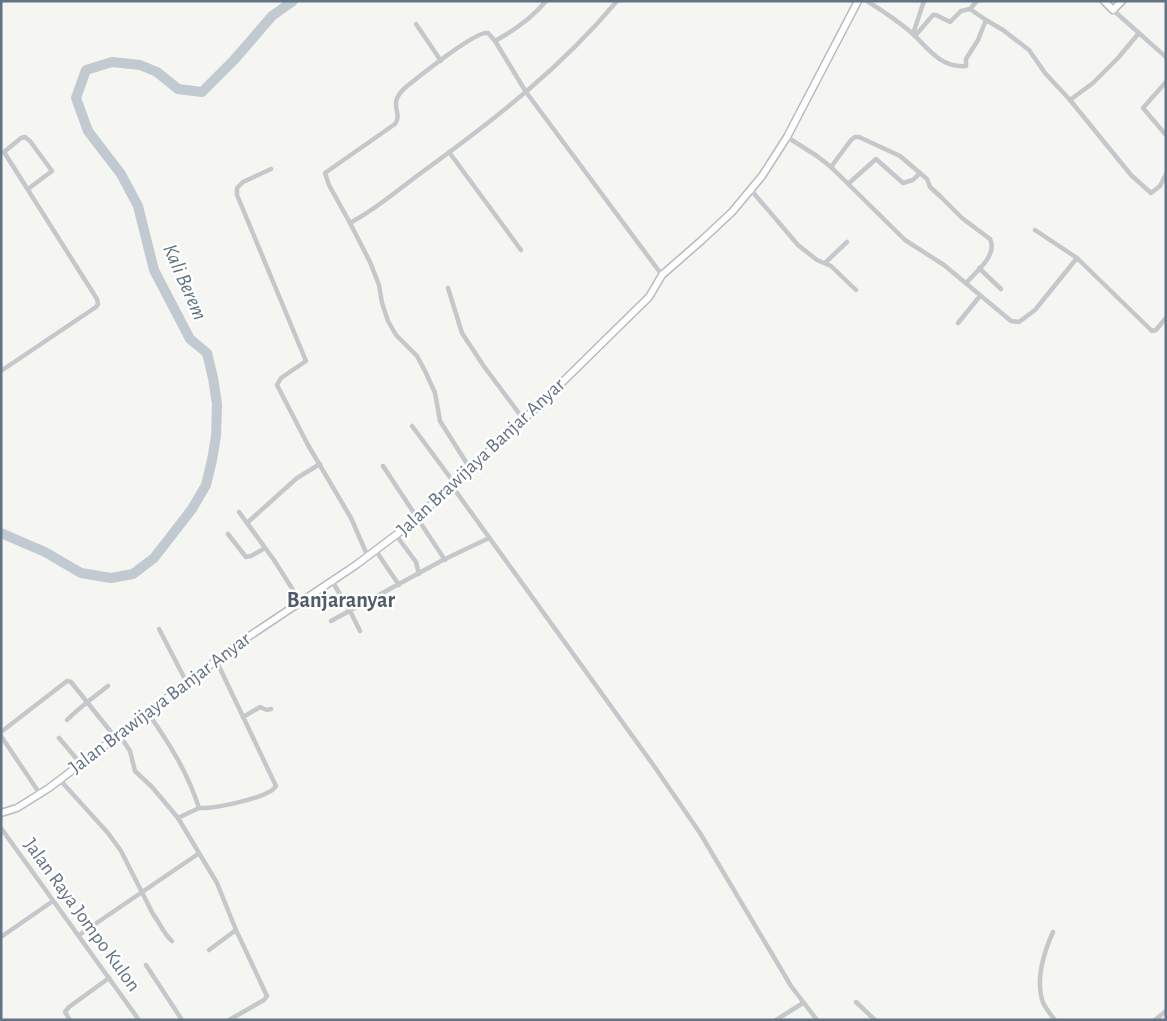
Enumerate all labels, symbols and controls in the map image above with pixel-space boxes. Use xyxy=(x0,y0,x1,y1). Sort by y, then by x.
water label: Kali Berem xyxy=(159,241,211,323)
street label: Jalan Brawijaya Banjar Anyar xyxy=(393,374,569,540)
district label: Banjaranyar xyxy=(287,589,396,612)
street label: Jalan Brawijaya Banjar Anyar xyxy=(66,628,255,777)
street label: Jalan Raya Jompo Kulon xyxy=(20,835,144,995)

